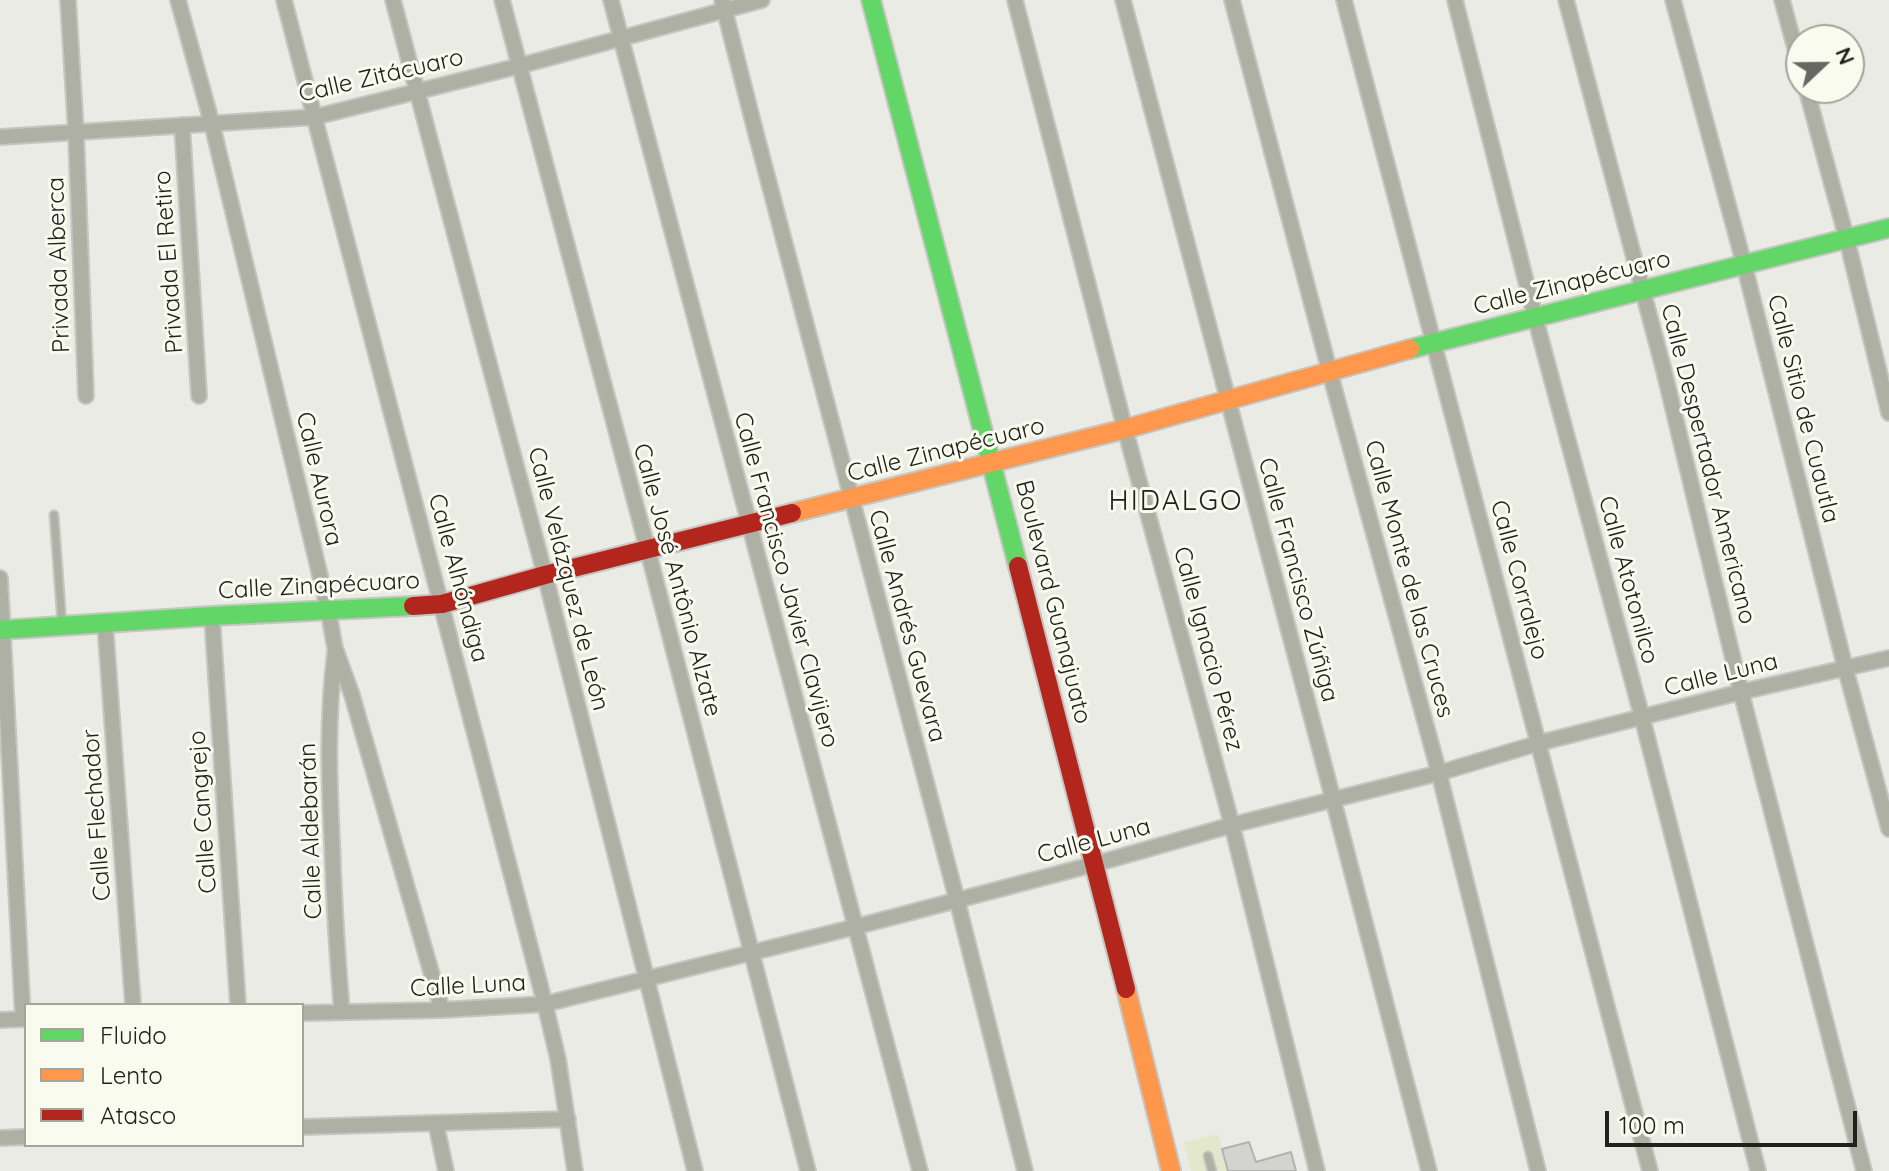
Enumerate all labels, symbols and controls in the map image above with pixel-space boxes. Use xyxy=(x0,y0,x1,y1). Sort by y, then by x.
north arrow xyxy=(1785,24,1865,104)
street label: Calle Zitácuaro xyxy=(296,43,466,109)
text: N xyxy=(1829,43,1861,68)
street label: Privada El Retiro xyxy=(148,170,190,354)
street label: Privada Alberca xyxy=(42,176,76,354)
street label: Calle Zinapécuaro xyxy=(1470,245,1674,321)
street label: Calle Sitio de Cuautla xyxy=(1761,292,1845,526)
street label: Calle Despertador Americano xyxy=(1654,301,1762,627)
street label: Calle Aurora xyxy=(290,409,348,549)
street label: Calle Francisco Javier Clavijero xyxy=(727,409,845,751)
street label: Calle Zinapécuaro xyxy=(844,412,1048,488)
street label: Calle Monte de las Cruces xyxy=(1358,437,1460,721)
street label: Calle José Antônio Alzate xyxy=(627,440,727,720)
street label: Calle Velázquez de León xyxy=(521,444,615,714)
street label: Calle Francisco Zúñiga xyxy=(1252,455,1344,705)
street label: Boulevard Guanajuato xyxy=(1009,477,1097,727)
district label: HIDALGO xyxy=(1109,485,1243,519)
street label: Calle Alhóndiga xyxy=(422,491,494,665)
street label: Calle Atotonilco xyxy=(1592,493,1664,667)
street label: Calle Corralejo xyxy=(1484,497,1554,663)
street label: Calle Andrés Guevara xyxy=(862,507,952,745)
street label: Calle Ignacio Pérez xyxy=(1167,544,1249,754)
street label: Calle Zinapécuaro xyxy=(217,566,421,606)
street label: Calle Luna xyxy=(1661,647,1781,703)
street label: Calle Flechador xyxy=(77,728,117,902)
street label: Calle Cangrejo xyxy=(183,729,223,895)
street label: Calle Aldebarán xyxy=(294,742,328,920)
street label: Calle Luna xyxy=(1034,812,1154,870)
street label: Calle Luna xyxy=(409,969,527,1003)
legend xyxy=(24,1003,304,1147)
text: Fluido xyxy=(100,1020,167,1050)
text: Lento xyxy=(100,1060,163,1090)
scale bar xyxy=(1609,1095,1861,1145)
text: Atasco xyxy=(100,1100,176,1130)
text: 100 m xyxy=(1619,1110,1685,1140)

